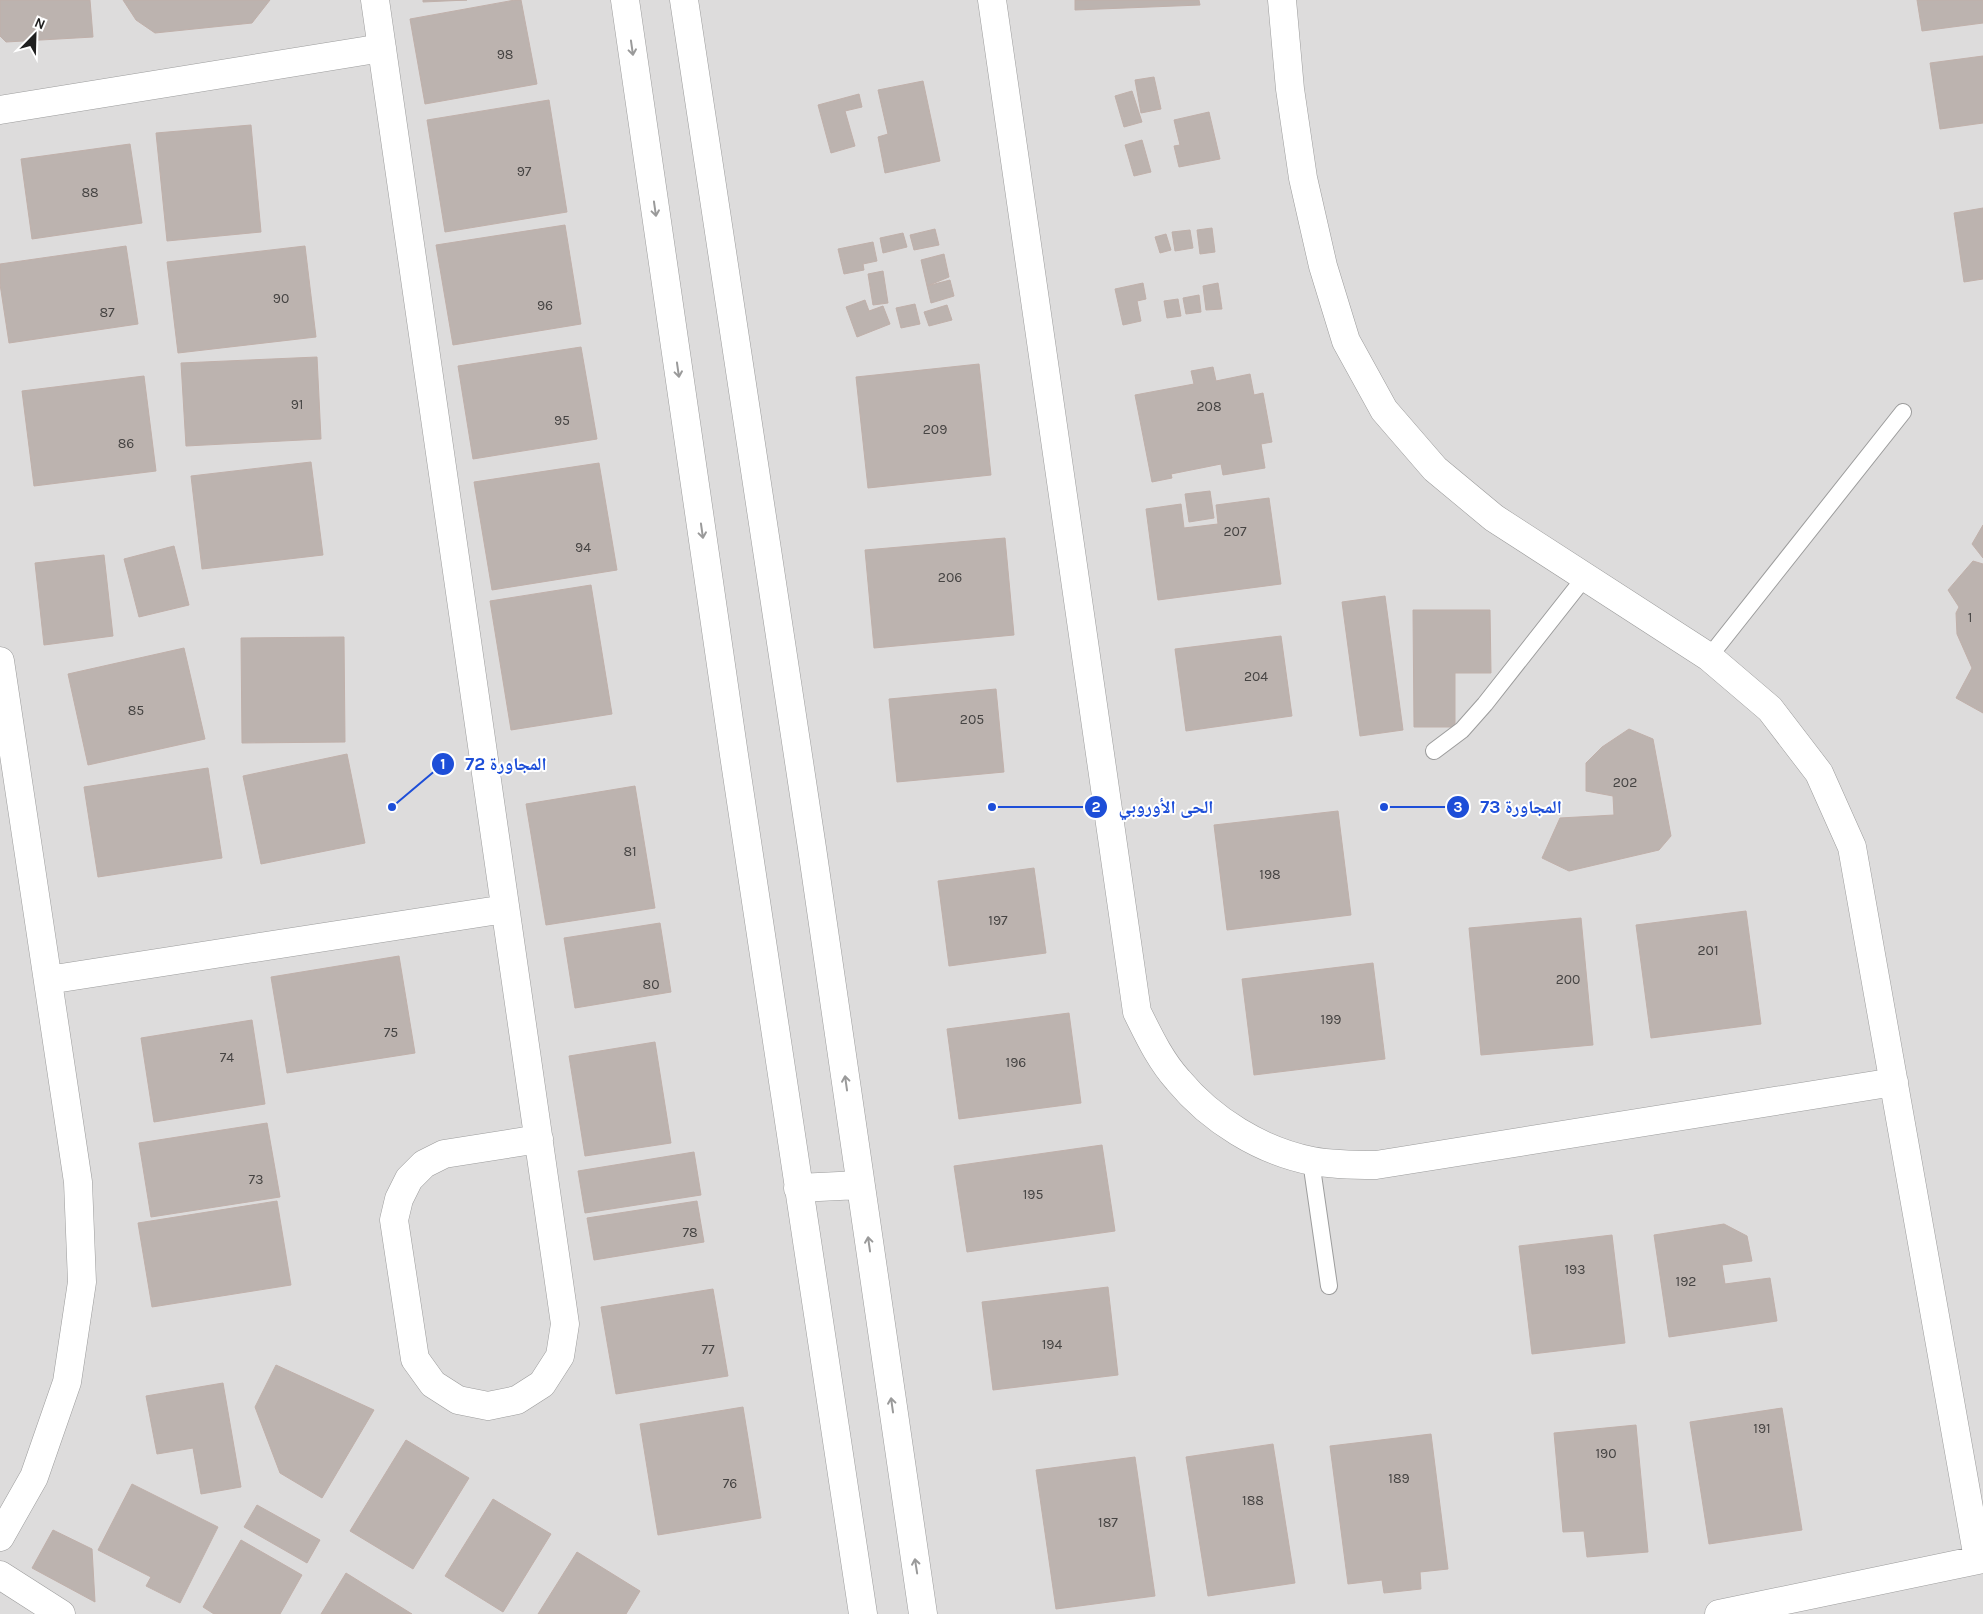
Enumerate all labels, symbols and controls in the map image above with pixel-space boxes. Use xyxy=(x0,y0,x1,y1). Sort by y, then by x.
north arrow xyxy=(10,10,60,60)
text: N xyxy=(32,14,48,33)
one-way arrow xyxy=(627,40,637,56)
house number: 98 xyxy=(497,46,513,63)
house number: 97 xyxy=(517,163,532,180)
house number: 88 xyxy=(81,184,99,201)
one-way arrow xyxy=(650,201,660,217)
house number: 90 xyxy=(273,290,289,307)
house number: 96 xyxy=(537,297,553,314)
house number: 87 xyxy=(99,304,115,321)
one-way arrow xyxy=(674,362,684,378)
house number: 91 xyxy=(291,396,303,413)
house number: 208 xyxy=(1196,398,1222,415)
house number: 95 xyxy=(554,412,570,429)
house number: 209 xyxy=(923,421,947,438)
house number: 86 xyxy=(118,435,134,452)
one-way arrow xyxy=(697,522,707,538)
house number: 207 xyxy=(1224,523,1247,540)
house number: 94 xyxy=(575,539,591,556)
house number: 206 xyxy=(938,569,962,586)
house number: 1 xyxy=(1968,609,1972,626)
house number: 204 xyxy=(1244,668,1268,685)
house number: 85 xyxy=(128,702,144,719)
house number: 205 xyxy=(960,711,984,728)
callout: المجاورة 72 xyxy=(431,747,557,780)
text: المجاورة 72 xyxy=(465,753,547,775)
text: 1 xyxy=(440,755,446,773)
house number: 202 xyxy=(1613,774,1637,791)
callout: الحى الأوروبي xyxy=(1084,790,1224,824)
callout: المجاورة 73 xyxy=(1445,790,1572,824)
text: الحى الأوروبي xyxy=(1119,796,1213,821)
text: المجاورة 73 xyxy=(1480,796,1562,818)
text: 2 xyxy=(1091,798,1101,816)
text: 3 xyxy=(1453,798,1463,816)
house number: 81 xyxy=(623,843,637,860)
house number: 198 xyxy=(1259,866,1281,883)
house number: 197 xyxy=(988,912,1008,929)
house number: 201 xyxy=(1697,942,1719,959)
house number: 200 xyxy=(1556,971,1580,988)
house number: 80 xyxy=(643,976,659,993)
house number: 199 xyxy=(1321,1011,1341,1028)
house number: 75 xyxy=(384,1024,398,1041)
house number: 74 xyxy=(220,1049,234,1066)
house number: 196 xyxy=(1006,1054,1026,1071)
one-way arrow xyxy=(840,1076,850,1092)
house number: 73 xyxy=(249,1171,263,1188)
house number: 195 xyxy=(1023,1186,1043,1203)
house number: 78 xyxy=(682,1224,698,1241)
one-way arrow xyxy=(863,1237,873,1253)
house number: 193 xyxy=(1564,1261,1586,1278)
house number: 192 xyxy=(1676,1273,1696,1290)
house number: 194 xyxy=(1042,1336,1062,1353)
house number: 77 xyxy=(701,1341,715,1358)
one-way arrow xyxy=(886,1397,896,1413)
house number: 191 xyxy=(1753,1420,1771,1437)
house number: 190 xyxy=(1595,1445,1617,1462)
house number: 189 xyxy=(1388,1470,1410,1487)
house number: 76 xyxy=(723,1475,737,1492)
house number: 188 xyxy=(1242,1492,1264,1509)
house number: 187 xyxy=(1098,1514,1118,1531)
one-way arrow xyxy=(910,1558,920,1574)

